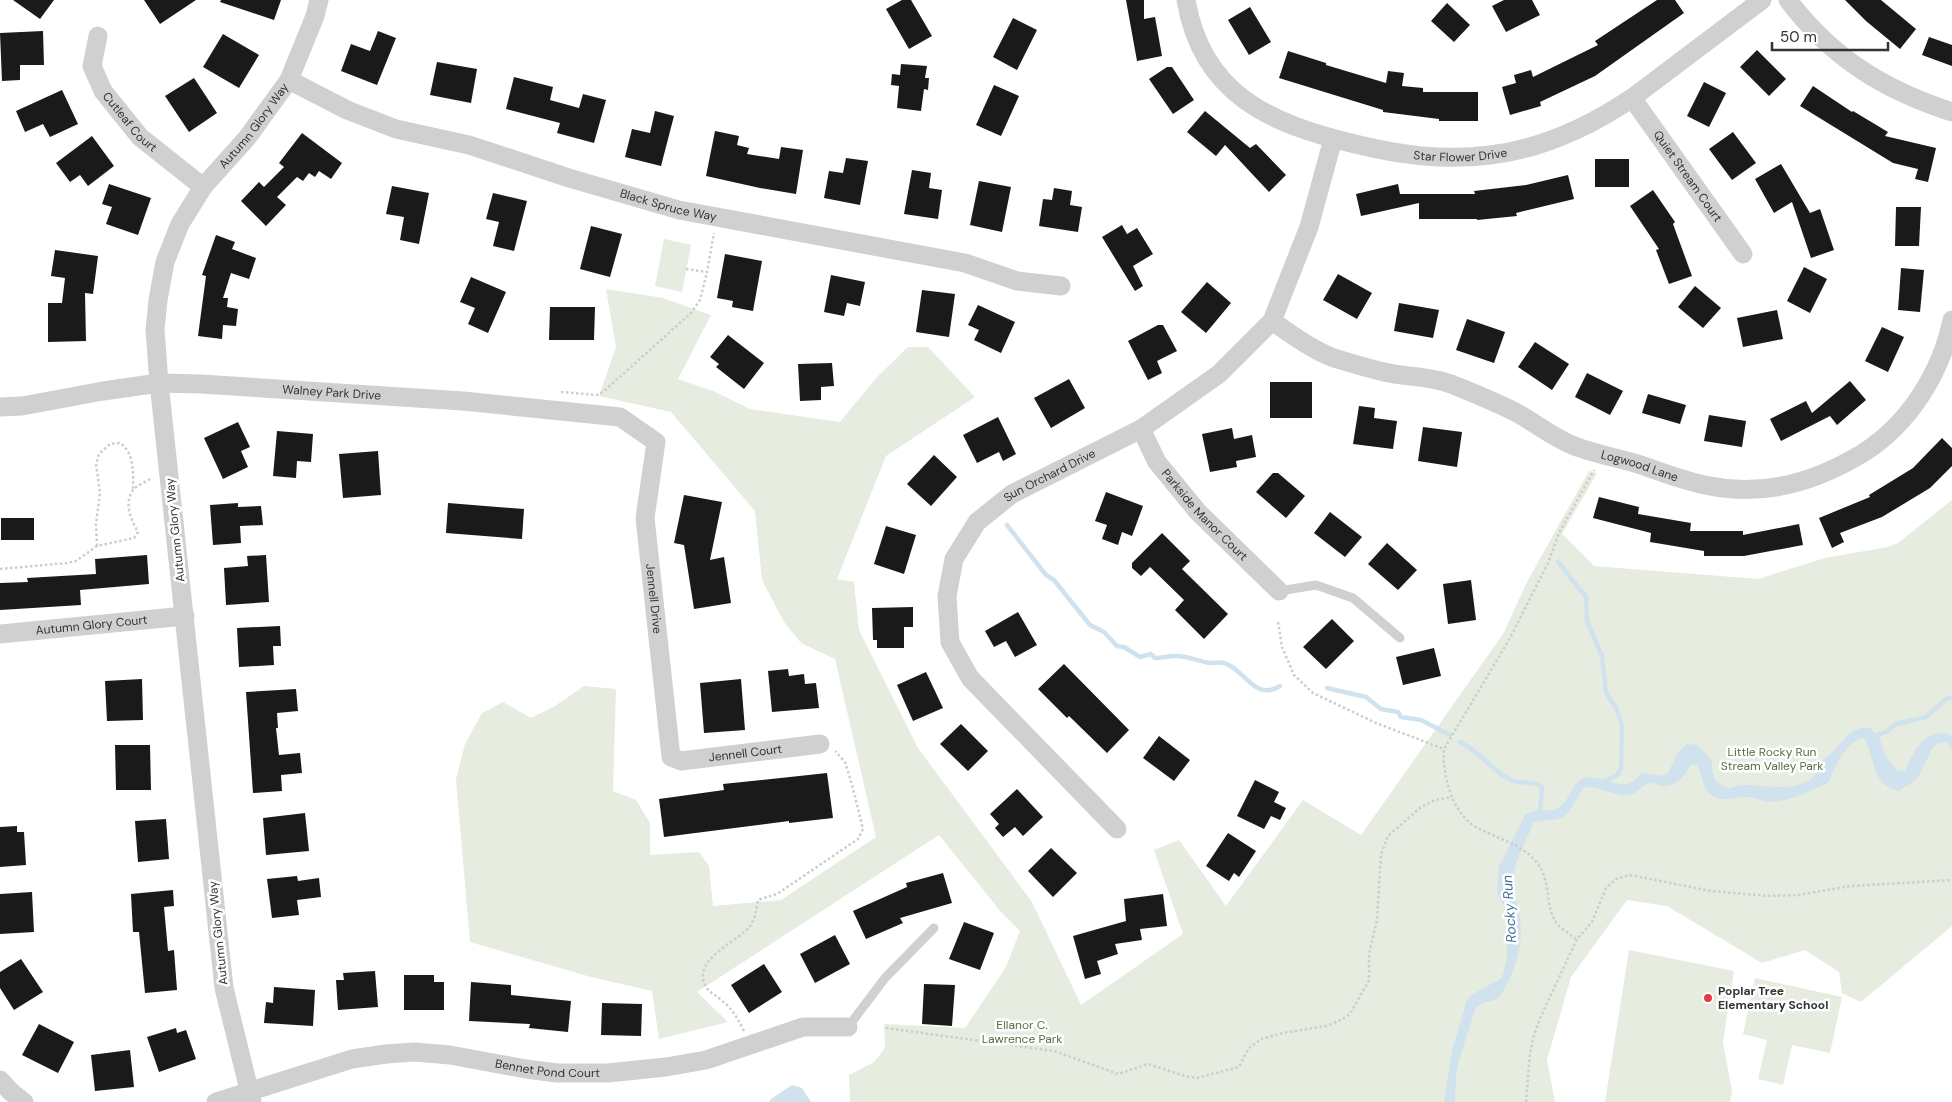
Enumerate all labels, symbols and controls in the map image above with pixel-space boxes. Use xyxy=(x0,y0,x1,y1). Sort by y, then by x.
scale bar xyxy=(1772,20,1888,52)
text: 50 m xyxy=(1780,27,1817,47)
street label: Autumn Glory Way xyxy=(215,79,292,172)
street label: Cutleaf Court xyxy=(99,89,161,156)
street label: Quiet Stream Court xyxy=(1650,127,1726,225)
street label: Star Flower Drive xyxy=(1413,145,1508,165)
street label: Black Spruce Way xyxy=(618,185,718,225)
street label: Walney Park Drive xyxy=(282,381,382,404)
street label: Sun Orchard Drive xyxy=(1000,445,1098,506)
street label: Logwood Lane xyxy=(1599,447,1680,486)
street label: Parkside Manor Court xyxy=(1158,466,1251,564)
street label: Autumn Glory Way xyxy=(162,477,188,583)
street label: Jennell Drive xyxy=(642,563,666,635)
street label: Autumn Glory Court xyxy=(35,612,148,638)
street label: Jennell Court xyxy=(708,741,783,766)
park label: Little Rocky Run Stream Valley Park xyxy=(1721,744,1823,774)
water label: Rocky Run xyxy=(1498,875,1520,943)
street label: Autumn Glory Way xyxy=(205,880,231,986)
place label: Poplar Tree Elementary School xyxy=(1718,983,1828,1013)
marker: Poplar Tree Elementary School xyxy=(1702,992,1714,1004)
park label: Ellanor C. Lawrence Park xyxy=(982,1017,1062,1047)
street label: Bennet Pond Court xyxy=(494,1055,600,1081)

